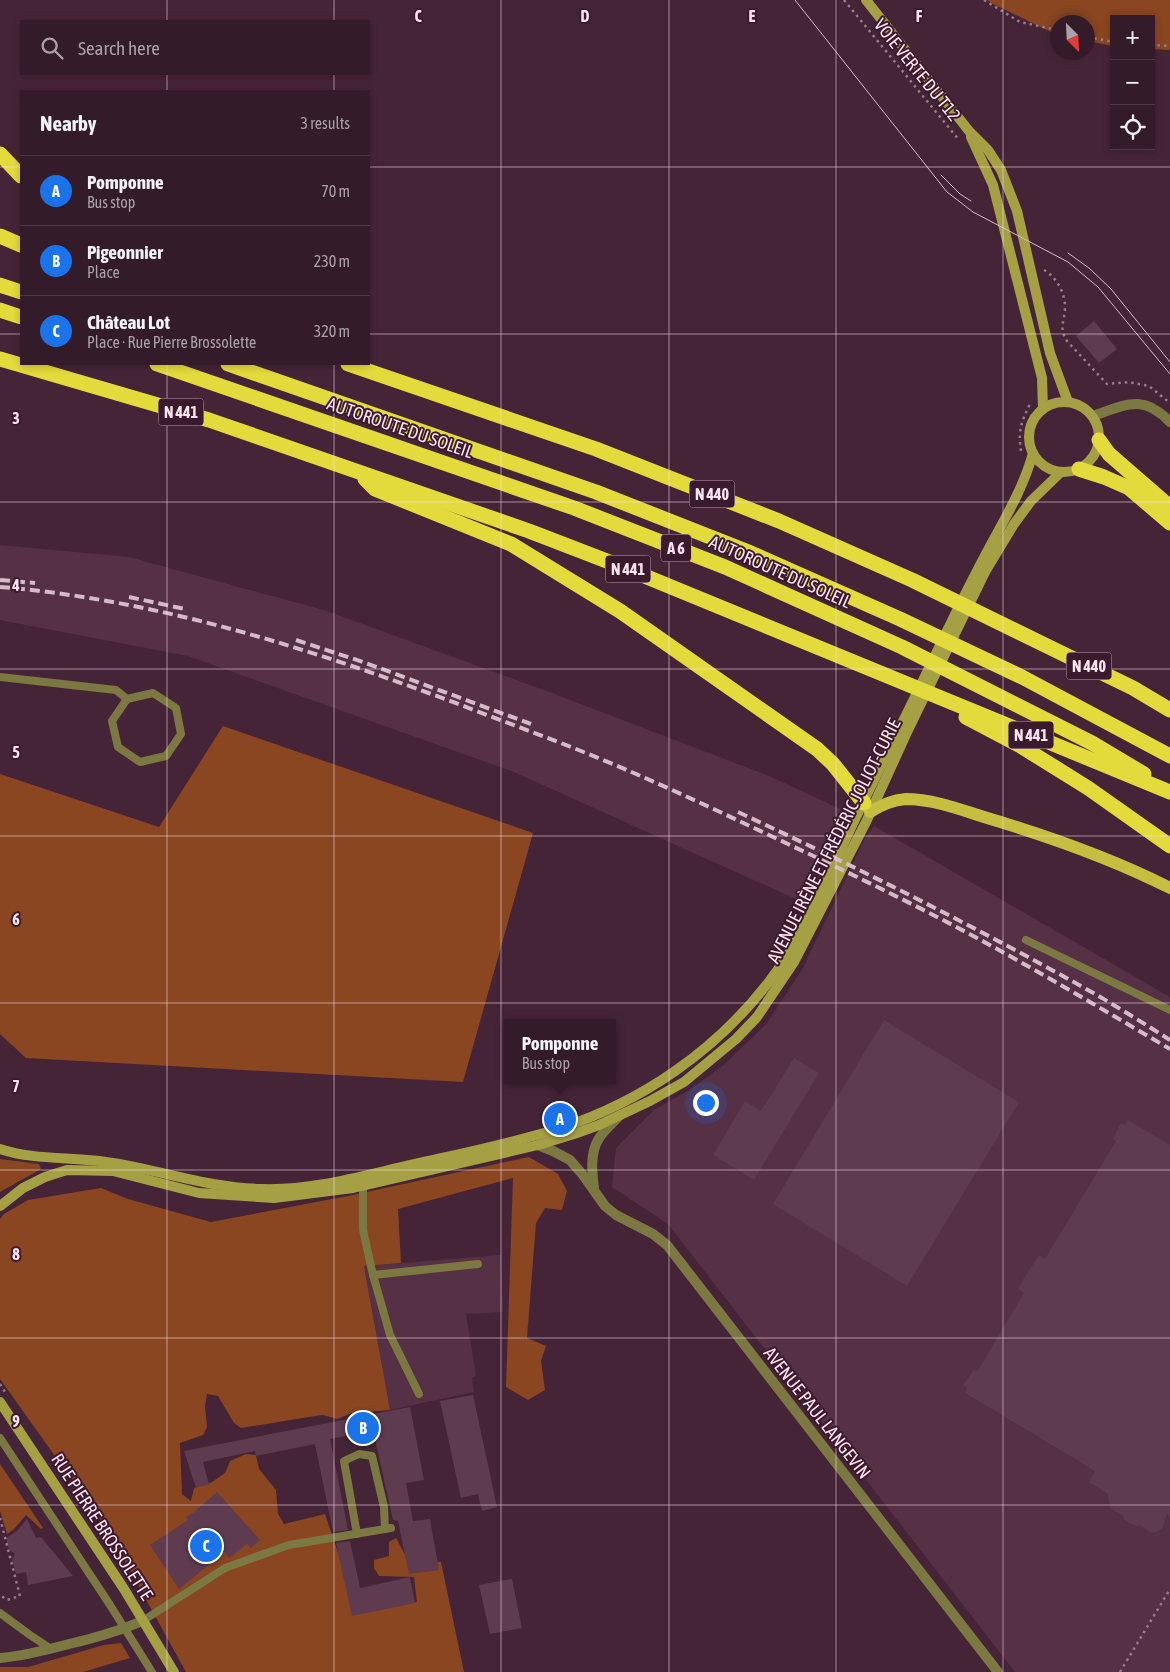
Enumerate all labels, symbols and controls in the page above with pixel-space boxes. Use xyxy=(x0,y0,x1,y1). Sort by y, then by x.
text: C xyxy=(414,7,422,25)
text: D xyxy=(581,7,590,25)
text: E xyxy=(749,7,756,25)
text: F xyxy=(916,7,923,25)
street label: VOIE VERTE DU T12 xyxy=(870,14,965,125)
north arrow xyxy=(1050,15,1095,60)
map controls xyxy=(1110,15,1155,150)
button: + xyxy=(1110,15,1155,60)
search box xyxy=(20,20,370,75)
icon: search xyxy=(38,34,66,62)
text: Search here xyxy=(78,37,160,59)
button: − xyxy=(1110,60,1155,105)
button: locate xyxy=(1110,105,1155,150)
text: Nearby xyxy=(40,111,96,135)
text: 3 results xyxy=(300,114,350,132)
text: Pomponne xyxy=(87,171,164,193)
text: A xyxy=(52,182,60,200)
text: 70 m xyxy=(321,182,350,200)
text: Bus stop xyxy=(87,193,135,211)
text: Pigeonnier xyxy=(87,241,163,263)
text: B xyxy=(52,252,60,270)
text: 230 m xyxy=(314,252,350,270)
text: Place xyxy=(87,263,120,281)
text: Château Lot xyxy=(87,311,170,333)
text: C xyxy=(52,322,60,340)
text: 320 m xyxy=(314,322,350,340)
text: Place · Rue Pierre Brossolette xyxy=(87,333,256,351)
street label: AUTOROUTE DU SOLEIL xyxy=(324,393,476,462)
road number: N 441 xyxy=(158,398,204,426)
text: 3 xyxy=(12,409,20,427)
road number: N 440 xyxy=(690,480,734,508)
street label: AUTOROUTE DU SOLEIL xyxy=(706,531,854,612)
road number: A 6 xyxy=(661,534,691,562)
road number: N 441 xyxy=(606,556,650,582)
text: 4 xyxy=(11,576,20,594)
road number: N 440 xyxy=(1066,652,1112,679)
street label: AVENUE IRÈNE ET FRÉDÉRIC JOLIOT-CURIE xyxy=(763,715,905,967)
road number: N 441 xyxy=(1008,722,1054,748)
text: 5 xyxy=(12,743,20,761)
text: 6 xyxy=(12,910,20,928)
popup xyxy=(504,1019,616,1084)
text: Pomponne xyxy=(522,1032,598,1054)
text: Bus stop xyxy=(522,1054,570,1072)
text: 7 xyxy=(12,1077,20,1095)
your location xyxy=(693,1090,719,1116)
pin: A xyxy=(544,1100,576,1138)
text: 8 xyxy=(12,1245,20,1263)
street label: AVENUE PAUL LANGEVIN xyxy=(760,1343,875,1483)
pin: B xyxy=(347,1409,379,1447)
text: 9 xyxy=(12,1412,20,1430)
street label: RUE PIERRE BROSSOLETTE xyxy=(47,1449,158,1604)
pin: C xyxy=(190,1527,222,1565)

